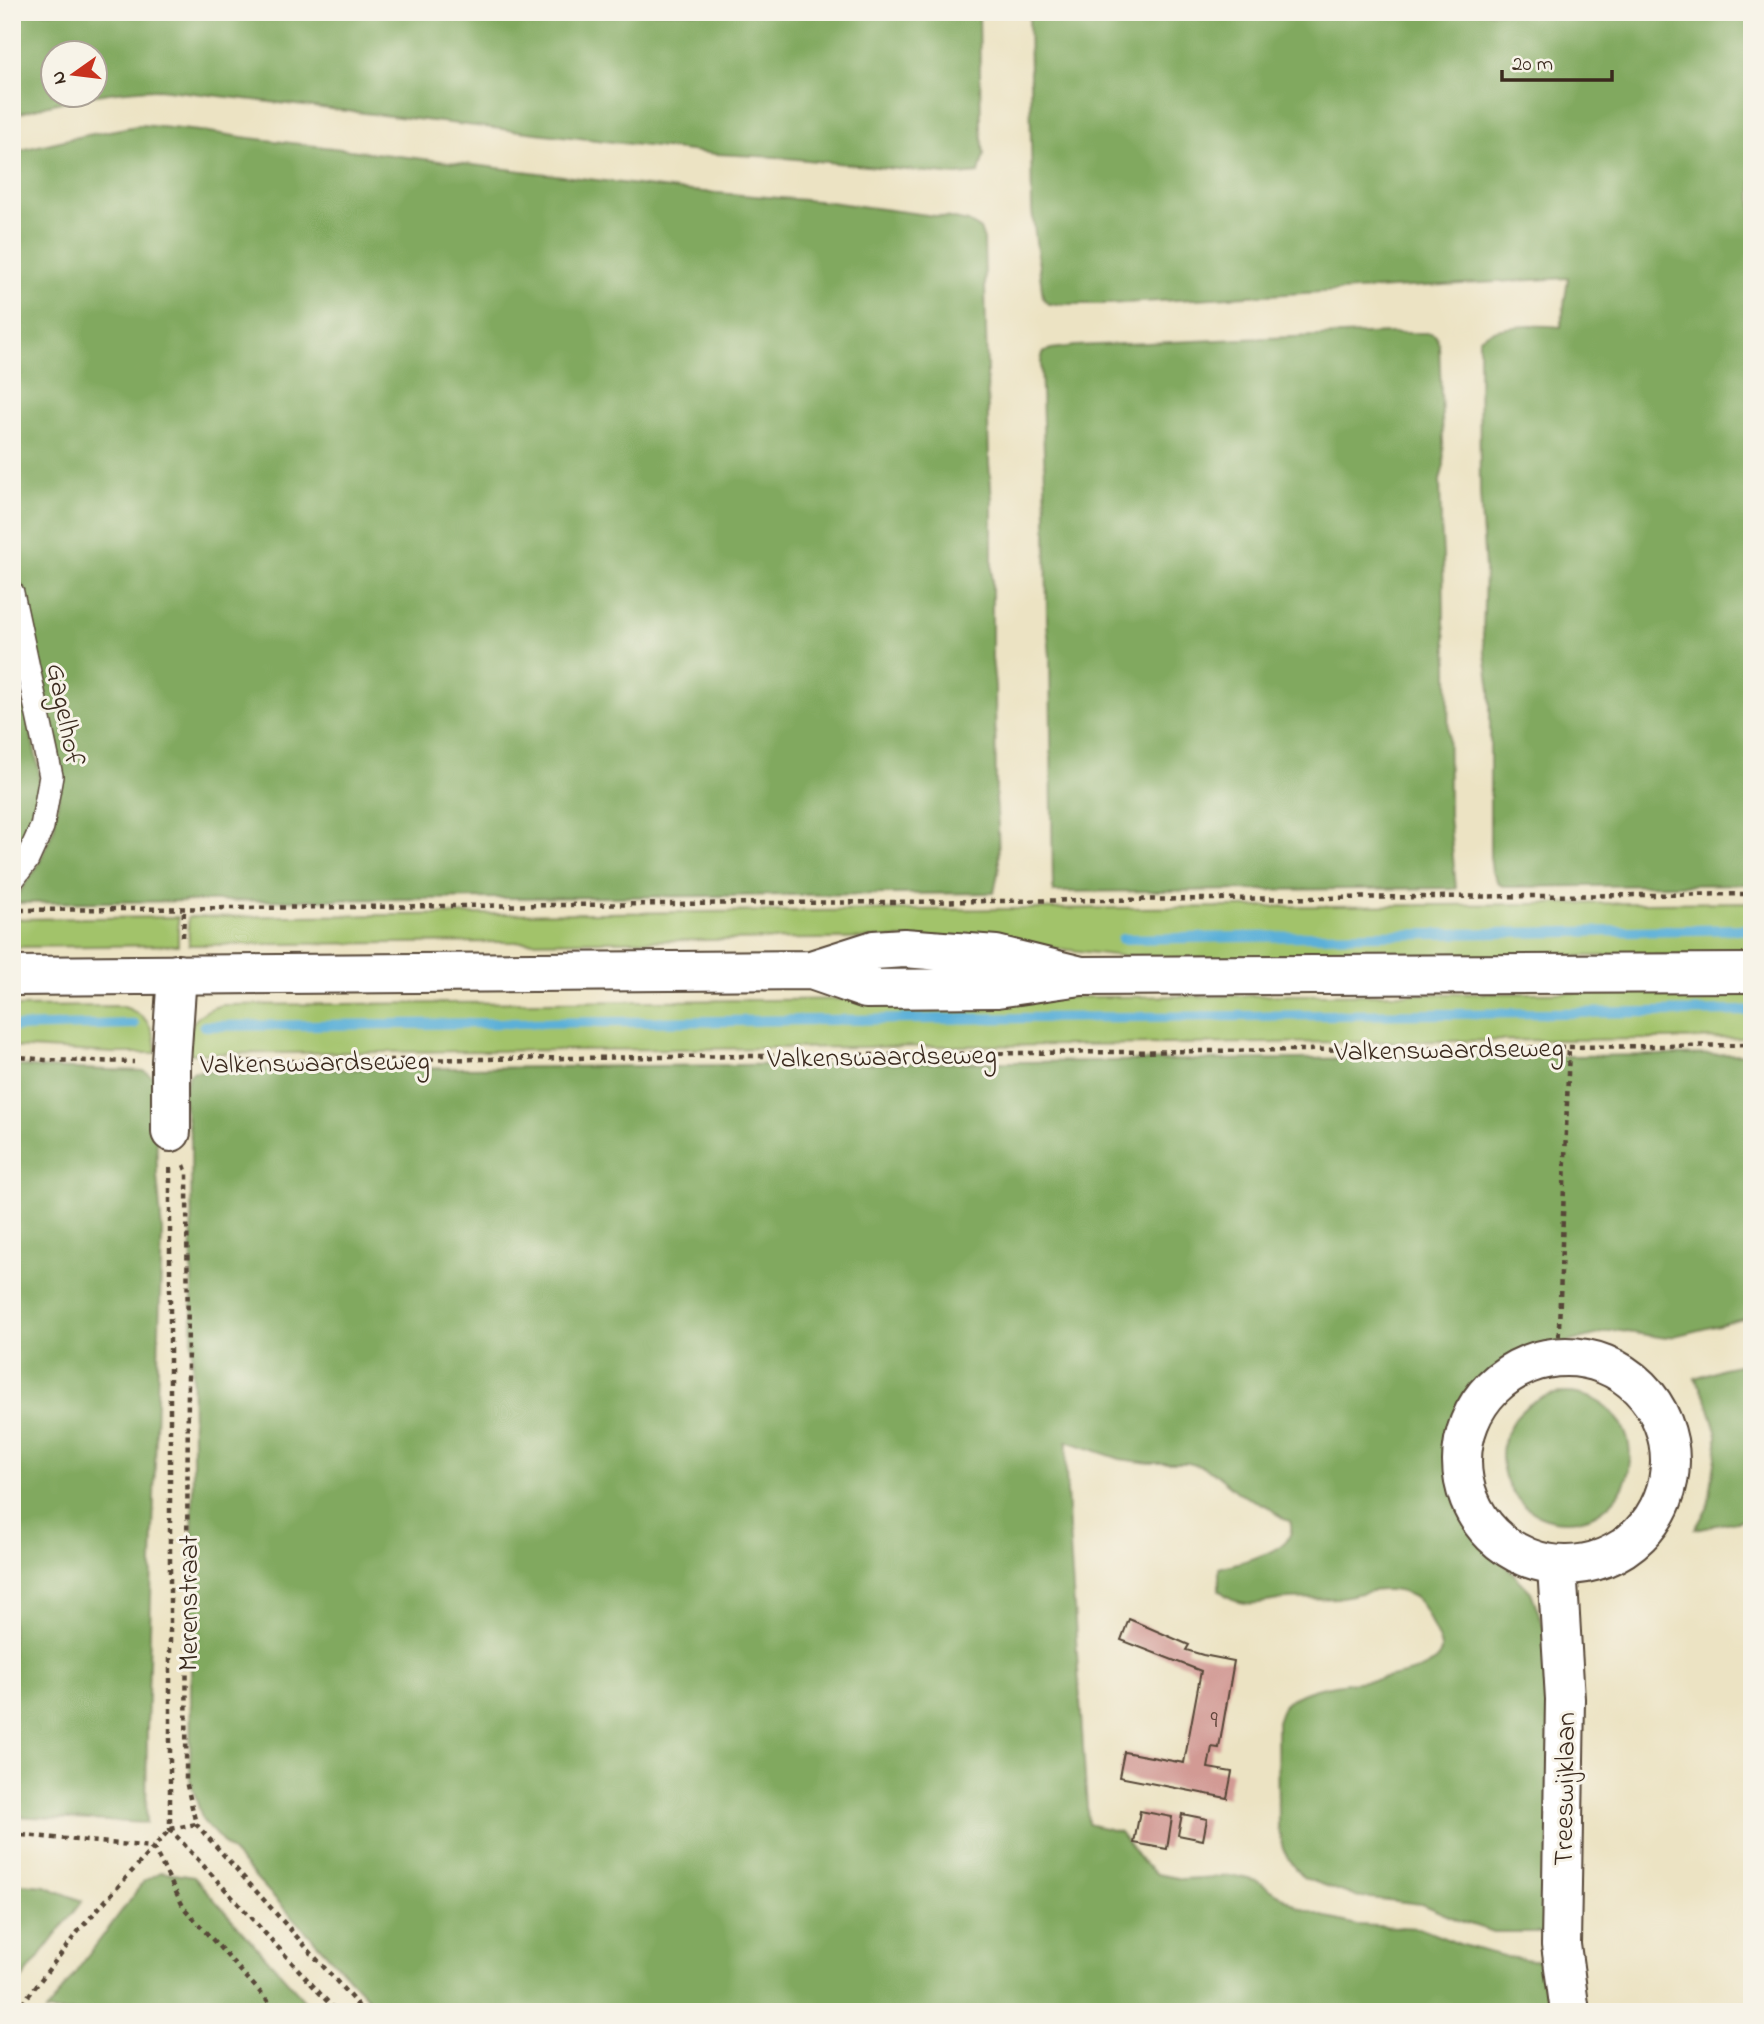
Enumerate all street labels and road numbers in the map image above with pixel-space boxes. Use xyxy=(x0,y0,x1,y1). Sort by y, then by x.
street label: Gagelhof xyxy=(34,660,94,769)
street label: Valkenswaardseweg xyxy=(1333,1029,1564,1074)
street label: Valkenswaardseweg xyxy=(766,1036,997,1081)
street label: Valkenswaardseweg xyxy=(199,1042,430,1087)
street label: Merenstraat xyxy=(170,1535,211,1671)
street label: Treeswijklaan xyxy=(1545,1712,1588,1866)

